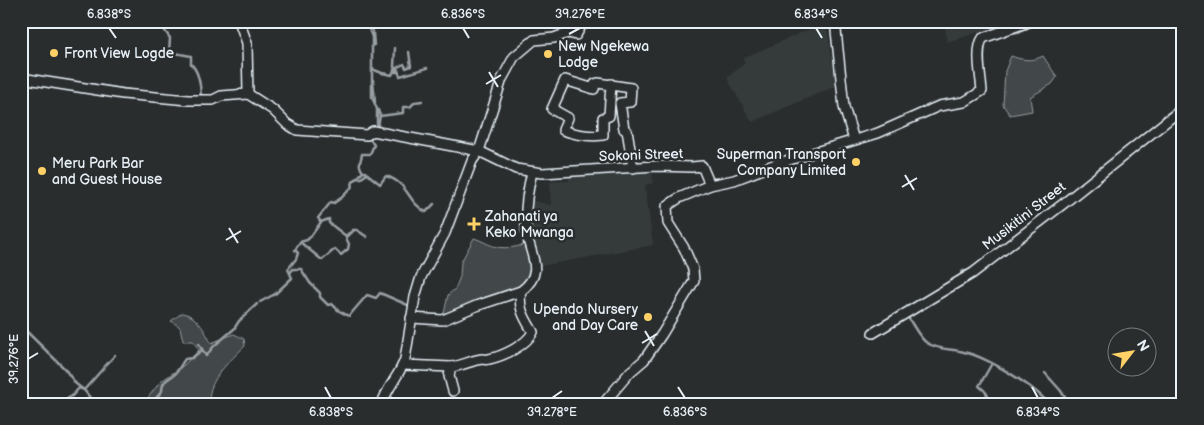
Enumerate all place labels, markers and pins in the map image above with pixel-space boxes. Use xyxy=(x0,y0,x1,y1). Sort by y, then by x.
place label: New Ngekewa Lodge xyxy=(558,38,649,71)
place label: Front View Logde xyxy=(64,45,174,62)
marker: Front View Logde xyxy=(48,47,60,59)
marker: New Ngekewa Lodge xyxy=(542,48,554,60)
place label: Superman Transport Company Limited xyxy=(717,146,847,179)
place label: Meru Park Bar and Guest House xyxy=(52,155,162,188)
marker: Superman Transport Company Limited xyxy=(850,156,862,168)
marker: Meru Park Bar and Guest House xyxy=(36,165,48,177)
place label: Zahanati ya Keko Mwanga xyxy=(484,208,574,241)
marker: Zahanati ya Keko Mwanga xyxy=(467,217,481,231)
place label: Upendo Nursery and Day Care xyxy=(533,301,639,334)
marker: Upendo Nursery and Day Care xyxy=(642,311,654,323)

